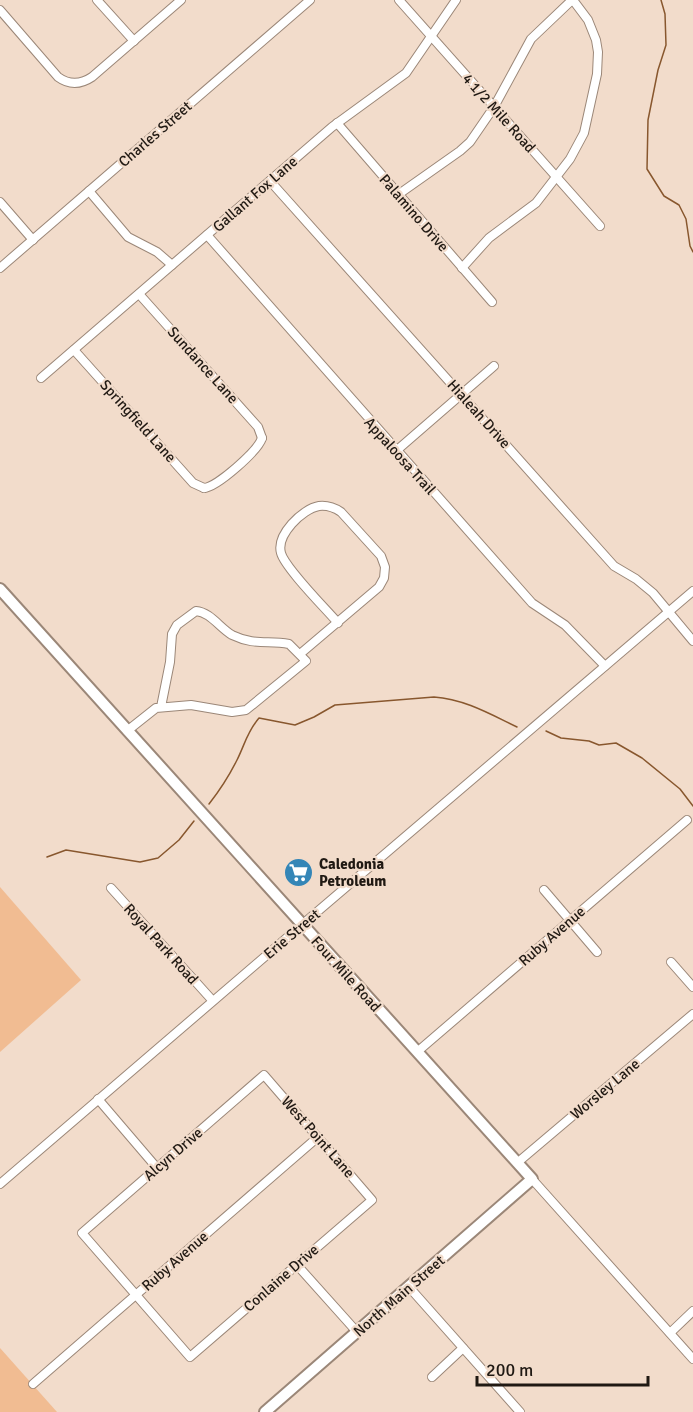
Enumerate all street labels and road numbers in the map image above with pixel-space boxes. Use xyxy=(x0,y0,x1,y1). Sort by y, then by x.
street label: 4 1/2 Mile Road xyxy=(459,70,539,156)
street label: Charles Street xyxy=(115,97,195,171)
street label: Gallant Fox Lane xyxy=(209,152,301,236)
street label: Palamino Drive xyxy=(375,171,453,255)
street label: Sundance Lane xyxy=(164,323,242,407)
street label: Springfield Lane xyxy=(96,376,180,466)
street label: Hialeah Drive xyxy=(443,376,515,452)
street label: Appaloosa Trail xyxy=(360,413,440,499)
street label: Royal Park Road xyxy=(120,900,202,988)
street label: Ruby Avenue xyxy=(515,902,589,970)
street label: Erie Street xyxy=(260,905,324,963)
street label: Four Mile Road xyxy=(307,932,385,1016)
street label: Worsley Lane xyxy=(567,1055,643,1123)
street label: West Point Lane xyxy=(278,1092,358,1182)
street label: Alcyn Drive xyxy=(140,1123,206,1185)
street label: Ruby Avenue xyxy=(138,1227,212,1295)
street label: Conlaine Drive xyxy=(240,1241,322,1315)
street label: North Main Street xyxy=(350,1252,448,1340)

